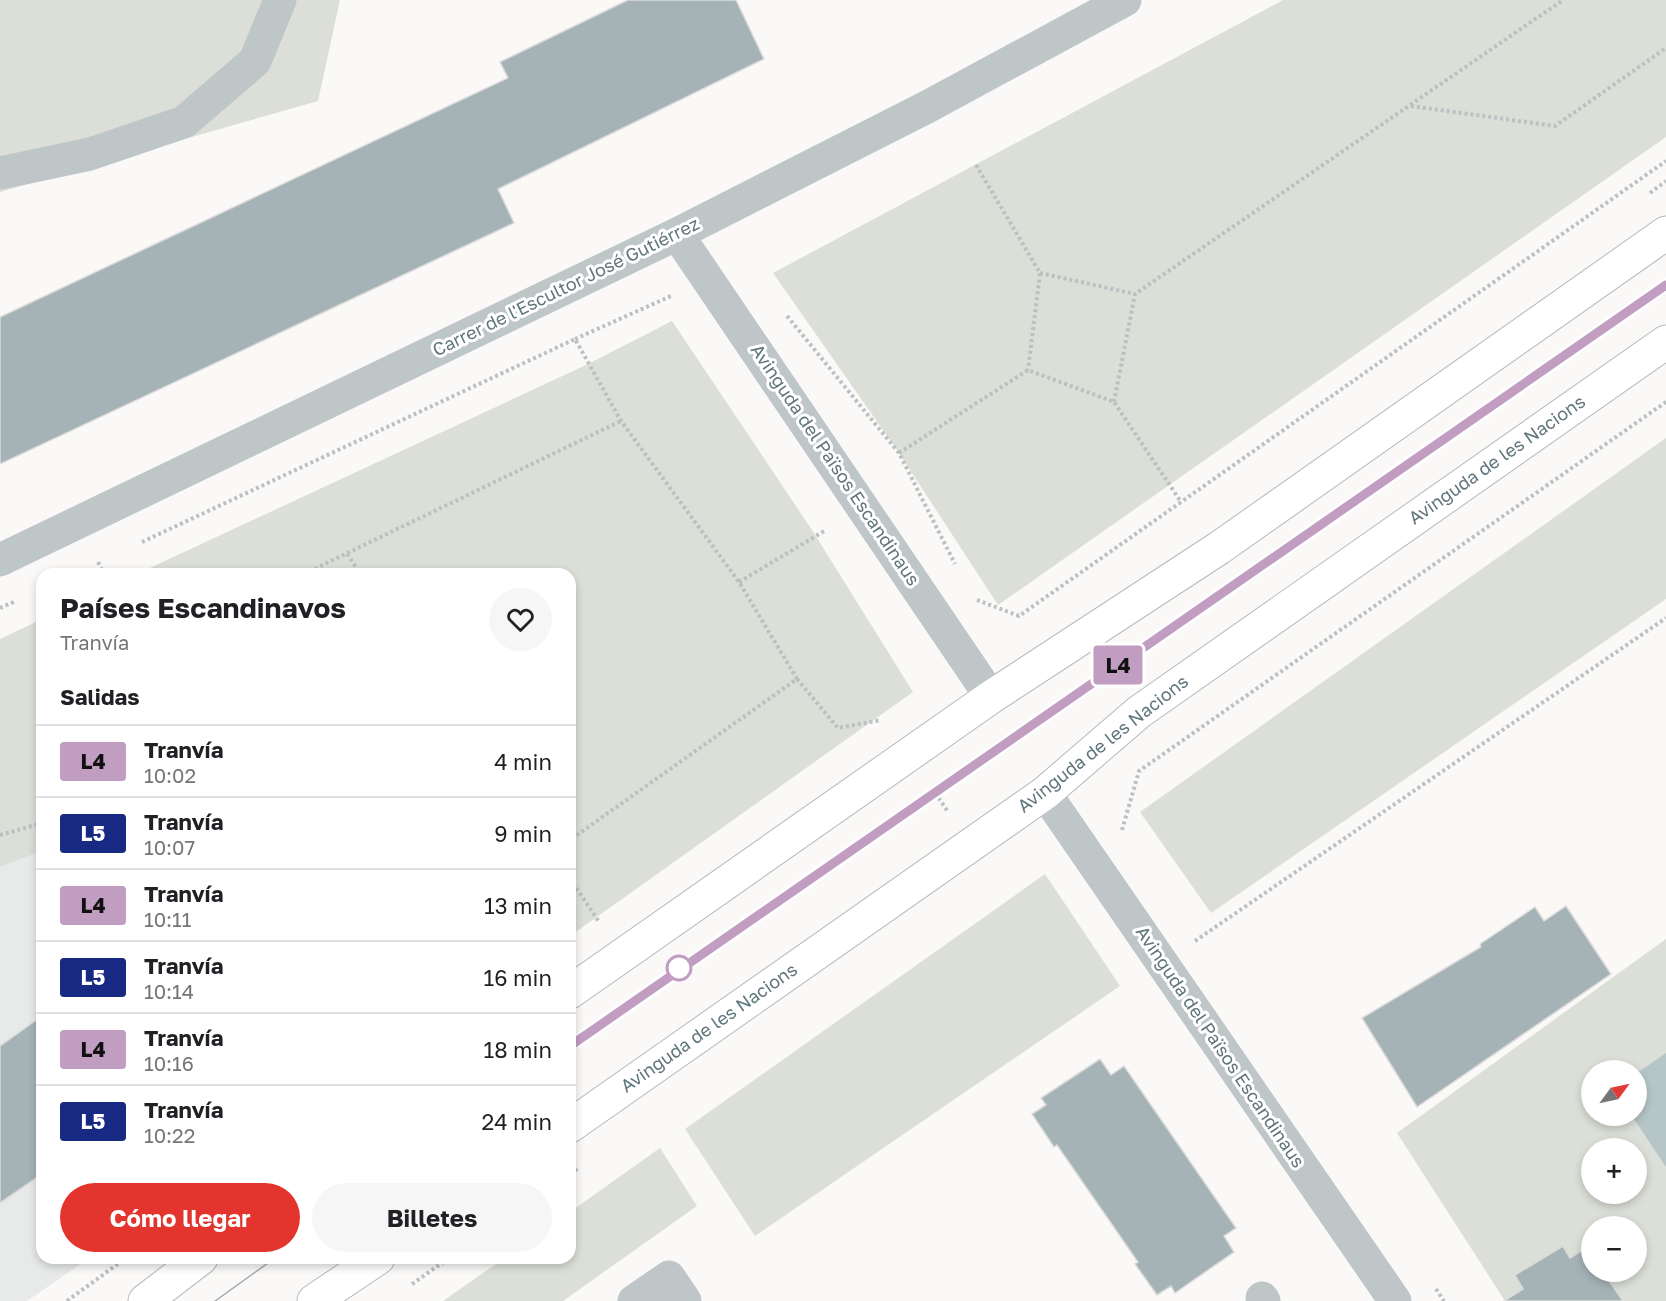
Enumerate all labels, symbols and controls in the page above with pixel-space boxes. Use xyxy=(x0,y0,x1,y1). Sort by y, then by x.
street label: Carrer de l'Escultor José Gutiérrez xyxy=(429,212,703,360)
street label: Avinguda del Països Escandinaus xyxy=(747,340,925,589)
street label: Avinguda de les Nacions xyxy=(1404,390,1589,529)
button: heart xyxy=(489,588,552,651)
text: Países Escandinavos xyxy=(60,591,346,624)
text: Tranvía xyxy=(60,630,129,654)
line badge: L4 xyxy=(1091,646,1145,684)
text: L4 xyxy=(1105,652,1131,678)
street label: Avinguda de les Nacions xyxy=(1013,670,1192,817)
text: Salidas xyxy=(60,683,140,710)
text: Tranvía xyxy=(144,736,223,763)
text: L4 xyxy=(80,748,106,774)
text: 4 min xyxy=(494,748,552,775)
text: 10:02 xyxy=(144,763,196,787)
text: Tranvía xyxy=(144,808,223,835)
text: L5 xyxy=(81,820,105,846)
text: 9 min xyxy=(494,820,552,847)
text: 10:07 xyxy=(144,835,195,859)
text: Tranvía xyxy=(144,880,223,907)
text: L4 xyxy=(80,892,106,918)
text: 13 min xyxy=(484,892,552,919)
text: 10:11 xyxy=(144,907,192,931)
street label: Avinguda del Països Escandinaus xyxy=(1132,922,1310,1171)
text: Tranvía xyxy=(144,952,223,979)
unlabelled marker xyxy=(666,955,692,981)
street label: Avinguda de les Nacions xyxy=(616,958,801,1097)
text: L5 xyxy=(81,964,105,990)
text: 16 min xyxy=(484,964,552,991)
text: 10:14 xyxy=(144,979,194,1003)
text: Tranvía xyxy=(144,1024,223,1051)
text: L4 xyxy=(80,1036,106,1062)
text: 18 min xyxy=(484,1036,552,1063)
text: 10:16 xyxy=(144,1051,194,1075)
north arrow xyxy=(1581,1060,1647,1126)
map controls xyxy=(1581,1060,1647,1282)
text: Tranvía xyxy=(144,1096,223,1123)
text: L5 xyxy=(81,1108,105,1134)
text: 24 min xyxy=(481,1108,552,1135)
text: 10:22 xyxy=(144,1123,195,1147)
button: + xyxy=(1581,1138,1647,1204)
button: Cómo llegar xyxy=(60,1183,300,1252)
button: Billetes xyxy=(312,1183,552,1252)
button: − xyxy=(1581,1216,1647,1282)

